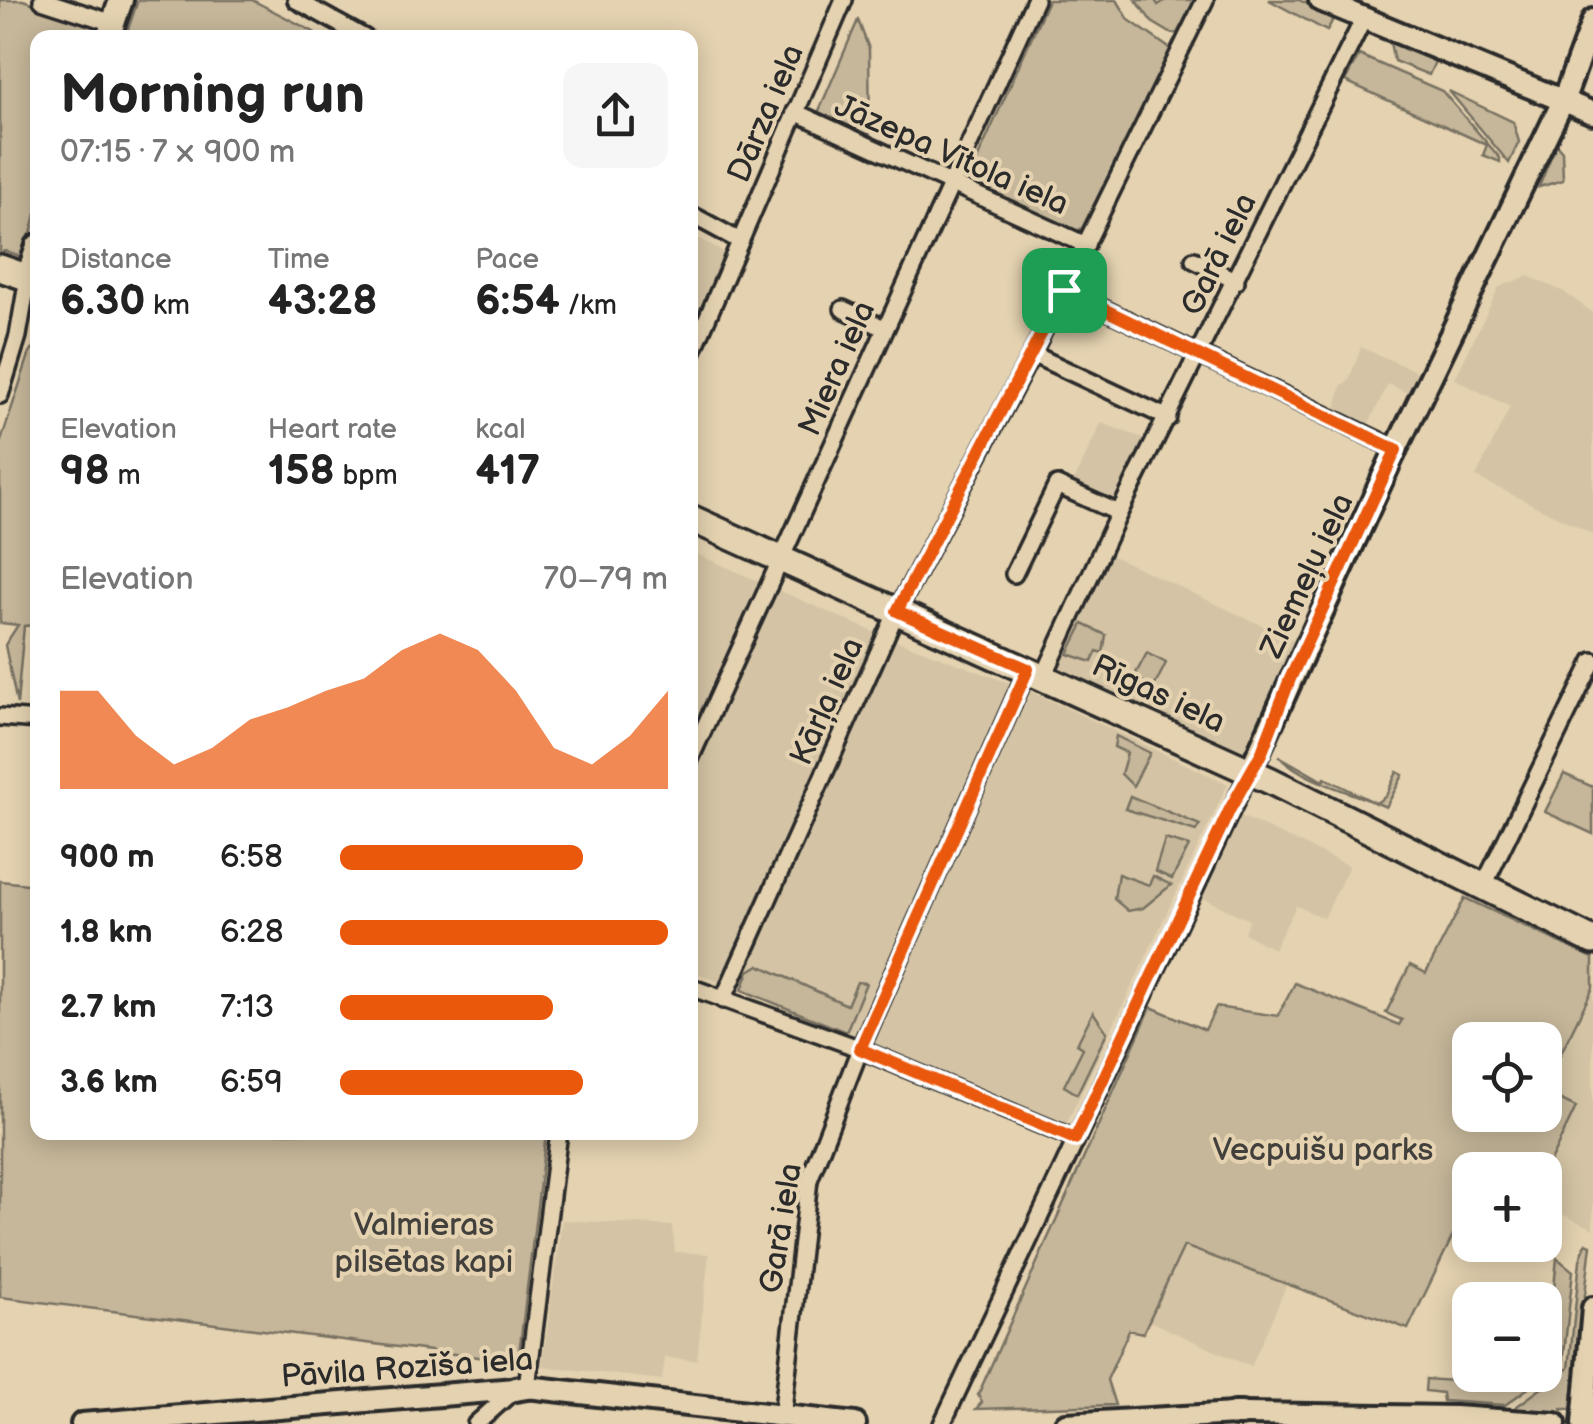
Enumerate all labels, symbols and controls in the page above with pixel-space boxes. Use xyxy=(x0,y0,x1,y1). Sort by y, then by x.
street label: Dārza iela xyxy=(720,39,813,189)
text: Morning run xyxy=(60,62,365,129)
button: share xyxy=(563,63,668,168)
street label: Jāzepa Vītola iela xyxy=(829,86,1074,224)
text: 07:15 · 7 × 900 m xyxy=(60,133,295,172)
street label: Garā iela xyxy=(1173,187,1266,322)
text: Distance xyxy=(60,243,172,276)
text: Time xyxy=(268,243,330,276)
text: Pace xyxy=(475,243,539,276)
pin xyxy=(1022,248,1107,333)
icon: arrive xyxy=(1037,263,1092,318)
text: 6.30 xyxy=(60,276,145,327)
text: 43:28 xyxy=(268,276,377,327)
text: 6:54 xyxy=(475,276,560,327)
text: km xyxy=(145,289,190,322)
text: /km xyxy=(560,289,617,322)
street label: Miera iela xyxy=(790,295,884,442)
text: Elevation xyxy=(60,413,177,446)
text: Heart rate xyxy=(268,413,397,446)
text: kcal xyxy=(475,413,526,446)
text: 98 xyxy=(60,446,110,497)
text: 158 xyxy=(268,446,335,497)
text: 417 xyxy=(475,446,540,497)
text: m xyxy=(110,459,141,492)
text: bpm xyxy=(335,459,398,492)
street label: Ziemeļu iela xyxy=(1252,487,1362,665)
text: Elevation xyxy=(60,560,193,599)
text: 70–79 m xyxy=(543,560,668,599)
street label: Kārļa iela xyxy=(782,632,873,771)
street label: Rīgas iela xyxy=(1085,647,1231,742)
text: 900 m xyxy=(60,838,155,877)
text: 6:58 xyxy=(220,838,283,877)
text: 1.8 km xyxy=(60,913,152,952)
text: 6:28 xyxy=(220,913,284,952)
text: 2.7 km xyxy=(60,988,157,1027)
text: 7:13 xyxy=(220,988,274,1027)
map controls xyxy=(1452,1022,1562,1392)
button: locate xyxy=(1452,1022,1562,1132)
text: 3.6 km xyxy=(60,1063,158,1102)
text: 6:59 xyxy=(220,1063,283,1102)
park label: Vecpuišu parks xyxy=(1213,1131,1434,1170)
button: + xyxy=(1452,1152,1562,1262)
street label: Garā iela xyxy=(752,1160,811,1296)
park label: Valmieras pilsētas kapi xyxy=(335,1206,513,1282)
button: − xyxy=(1452,1282,1562,1392)
street label: Pāvila Rozīša iela xyxy=(280,1340,535,1397)

